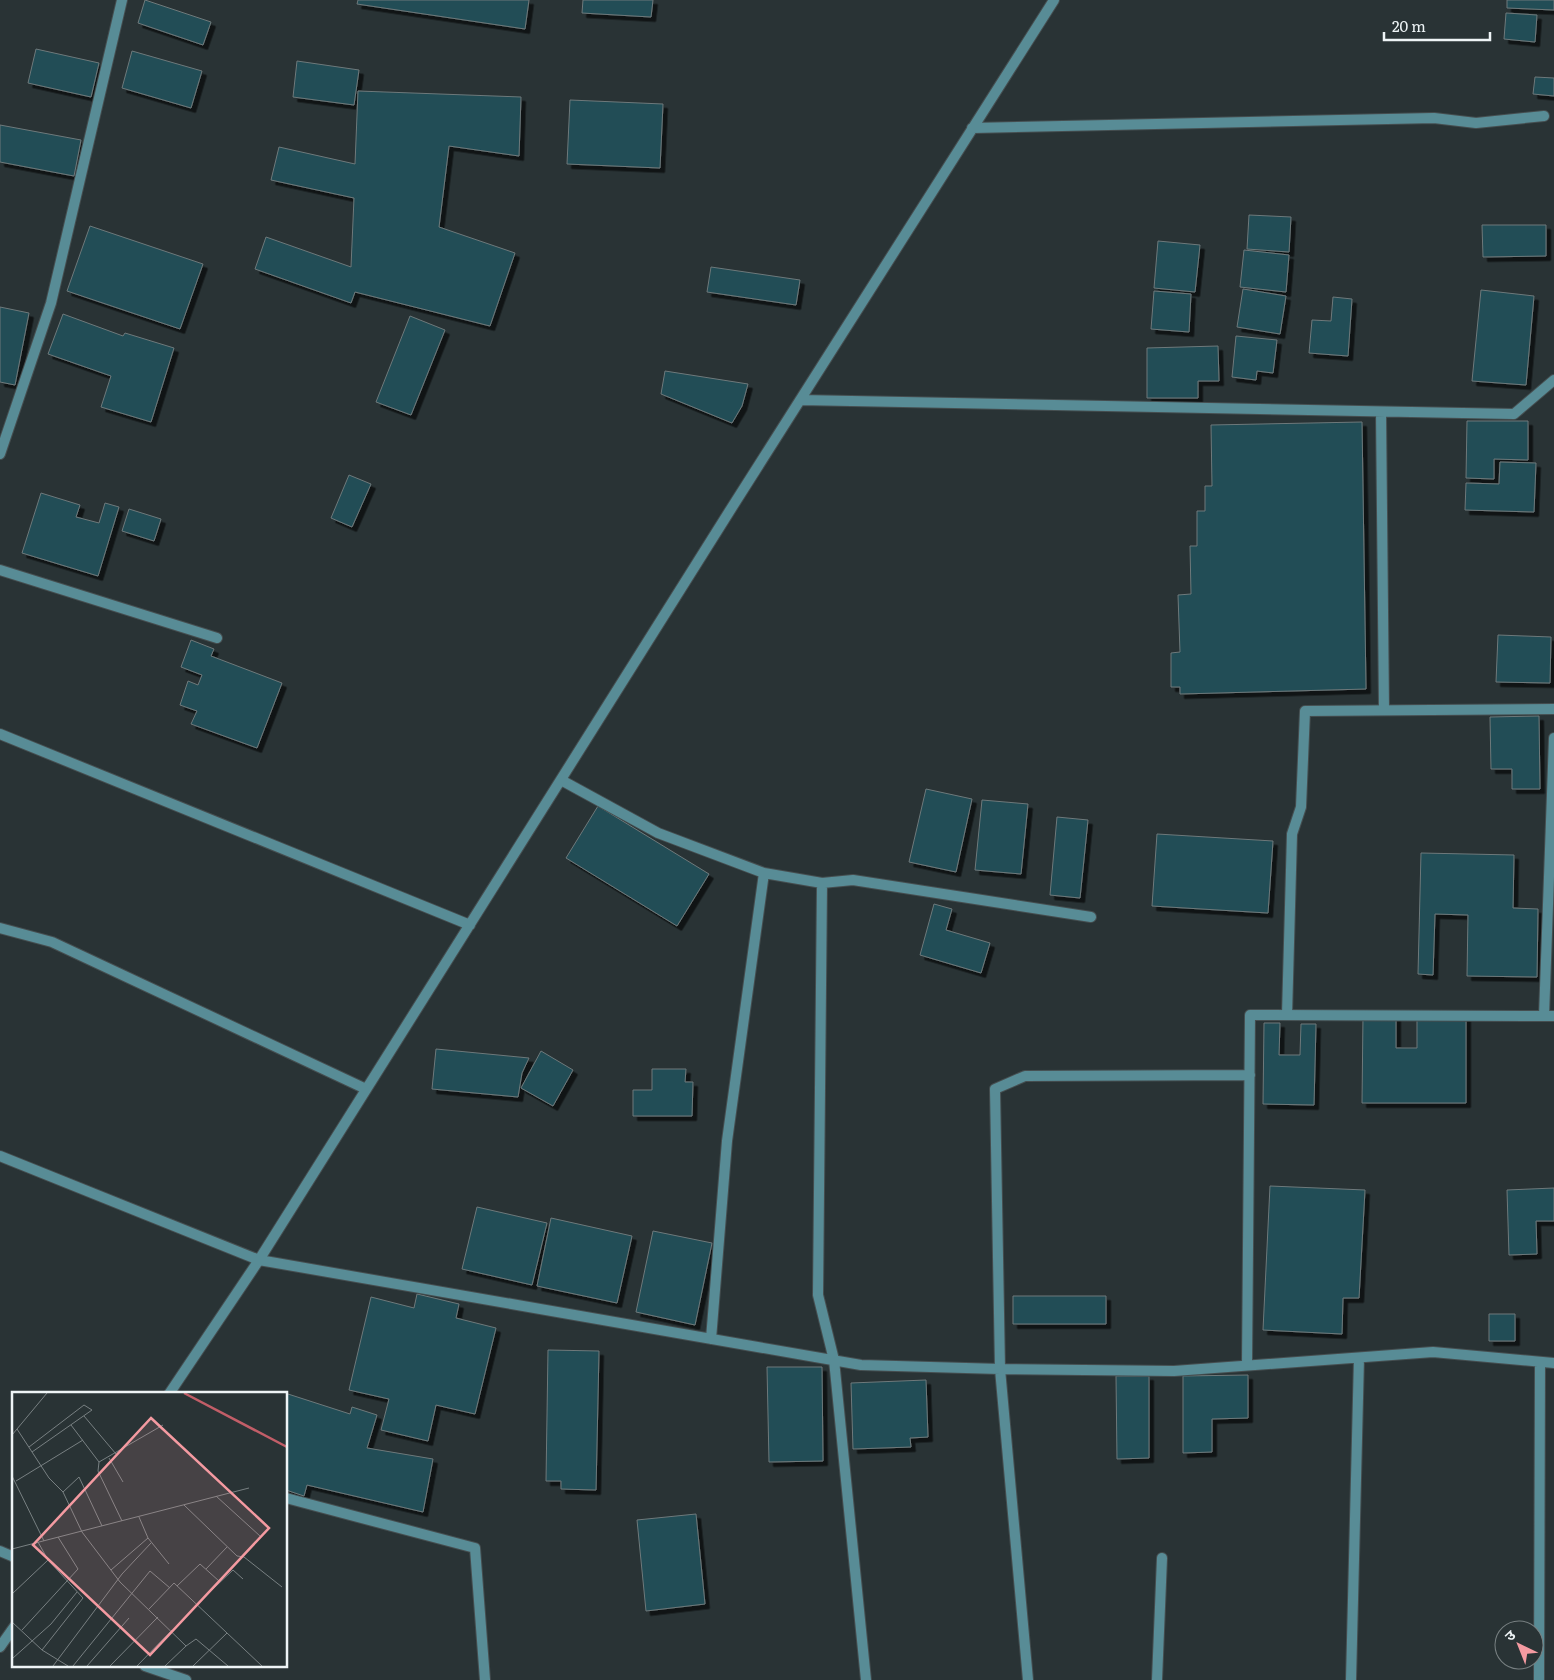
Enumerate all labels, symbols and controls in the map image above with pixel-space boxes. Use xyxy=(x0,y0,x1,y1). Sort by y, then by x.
scale bar xyxy=(1384,10,1490,42)
text: 20 m xyxy=(1392,14,1426,37)
inset map xyxy=(12,1392,288,1668)
north arrow xyxy=(1494,1620,1544,1670)
text: उ xyxy=(1500,1624,1520,1645)

